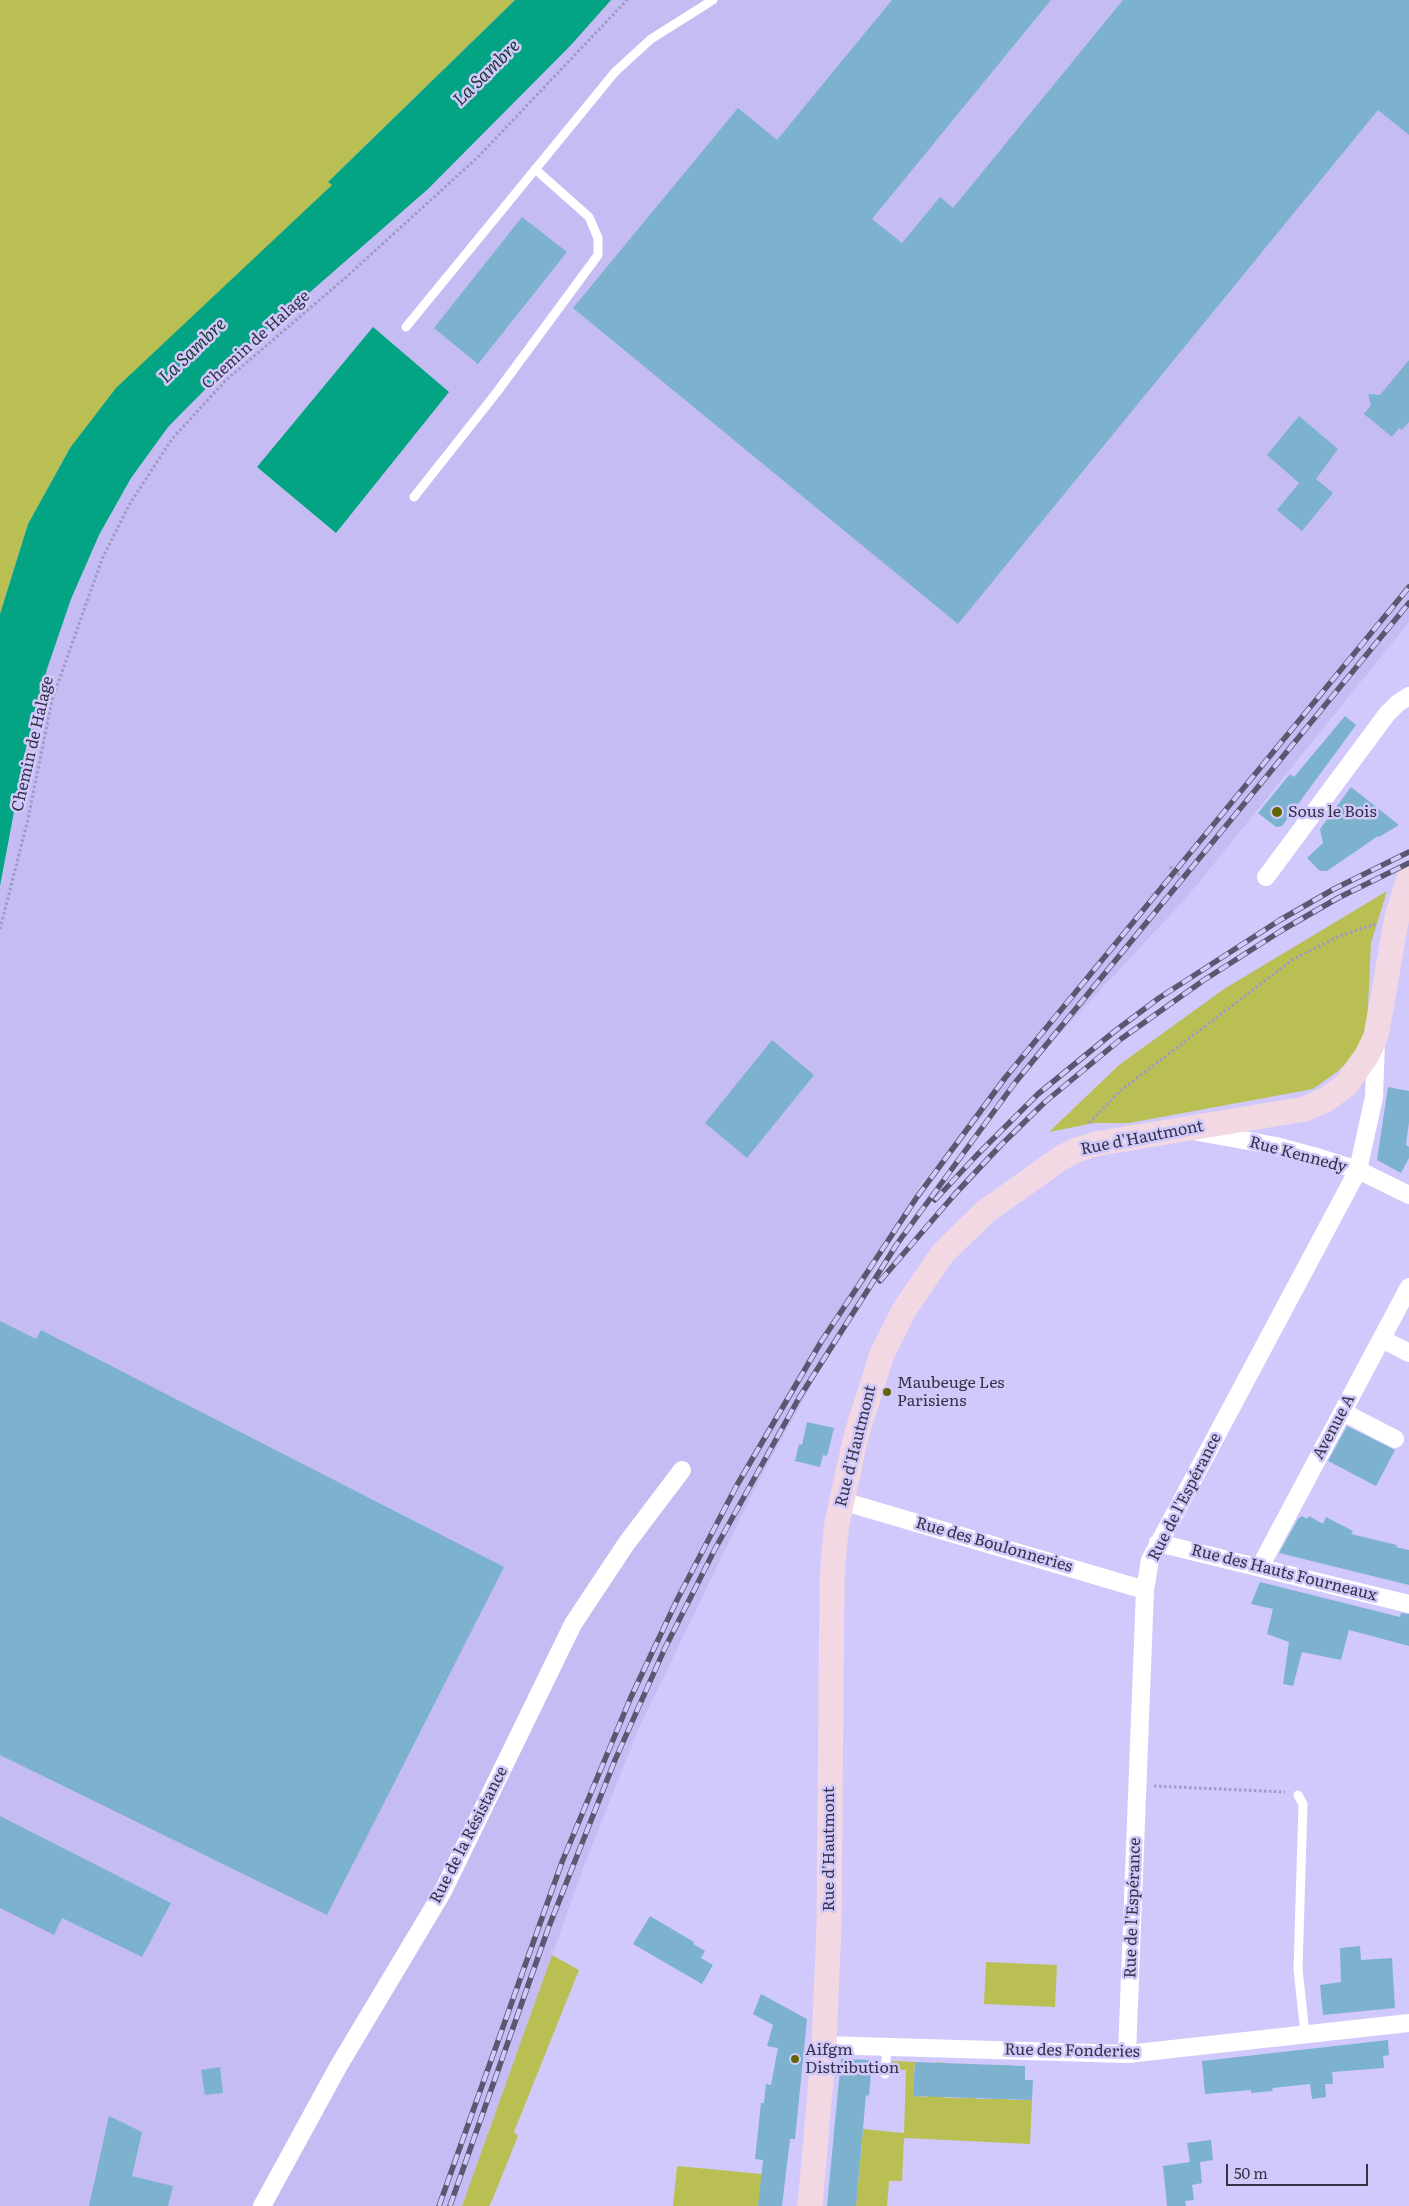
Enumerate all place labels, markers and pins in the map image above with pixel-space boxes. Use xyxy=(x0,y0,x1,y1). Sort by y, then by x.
place label: Sous le Bois xyxy=(1288,802,1377,822)
marker: Sous le Bois xyxy=(1270,805,1284,819)
place label: Maubeuge Les Parisiens xyxy=(897,1373,1004,1411)
marker: Maubeuge Les Parisiens xyxy=(881,1386,893,1398)
place label: Aifgm Distribution xyxy=(805,2040,899,2078)
marker: Aifgm Distribution xyxy=(789,2053,801,2065)

